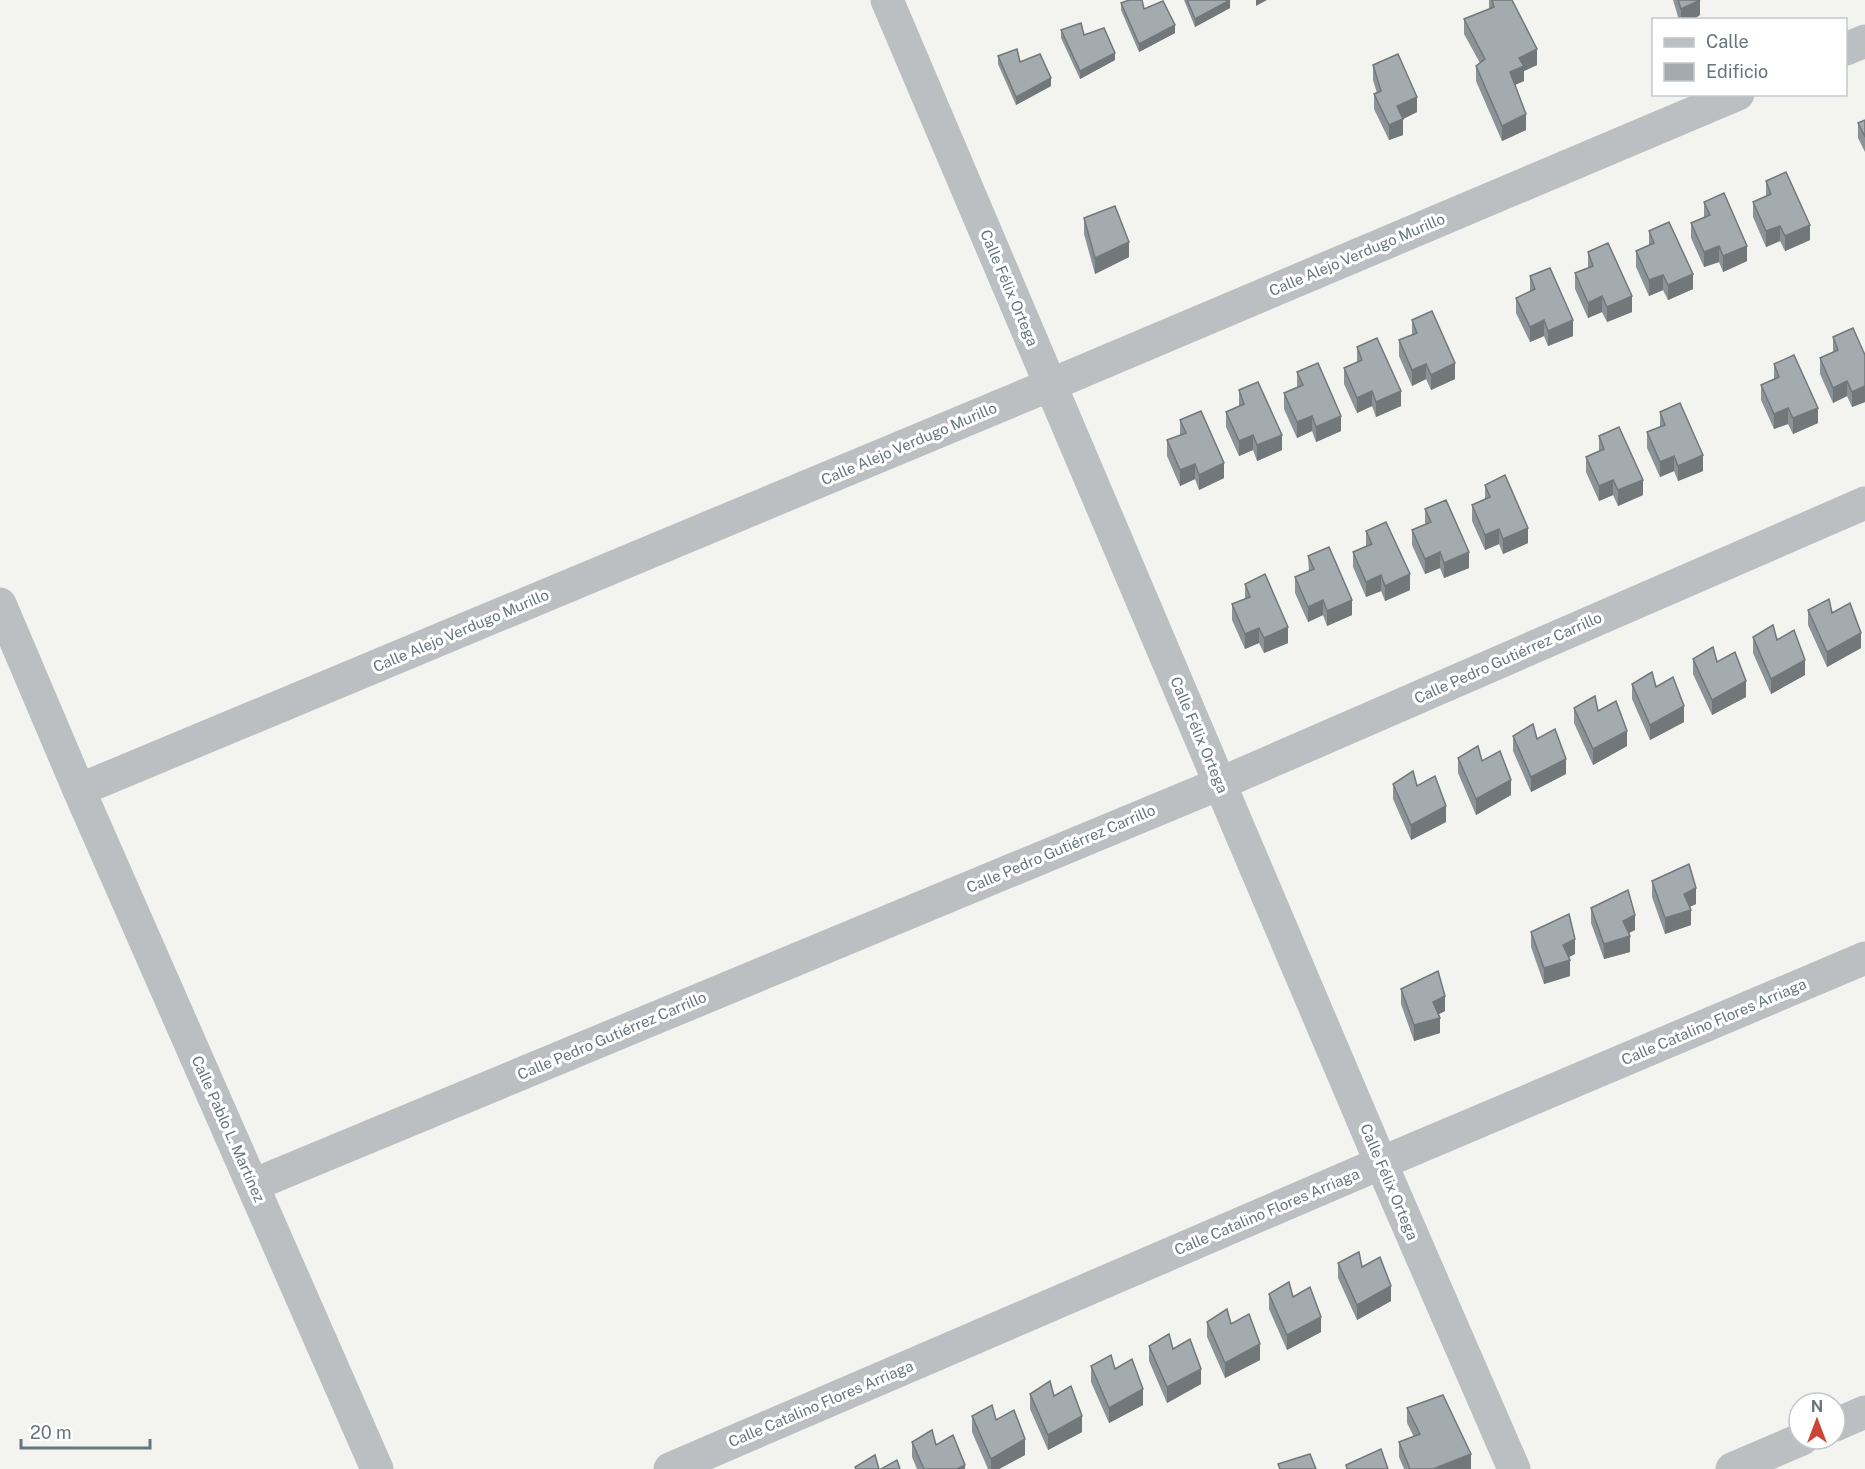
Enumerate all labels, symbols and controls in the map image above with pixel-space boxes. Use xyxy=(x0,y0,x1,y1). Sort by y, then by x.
legend xyxy=(1652,18,1847,96)
text: Calle xyxy=(1706,31,1749,52)
text: Edificio xyxy=(1706,61,1768,82)
street label: Calle Alejo Verdugo Murillo xyxy=(1266,210,1447,299)
street label: Calle Félix Ortega xyxy=(977,227,1042,348)
street label: Calle Alejo Verdugo Murillo xyxy=(818,399,999,488)
street label: Calle Alejo Verdugo Murillo xyxy=(370,586,551,675)
street label: Calle Pedro Gutiérrez Carrillo xyxy=(1411,608,1604,707)
street label: Calle Félix Ortega xyxy=(1167,674,1232,795)
street label: Calle Pedro Gutiérrez Carrillo xyxy=(964,801,1158,896)
street label: Calle Catalino Flores Arriaga xyxy=(1619,975,1809,1068)
street label: Calle Pedro Gutiérrez Carrillo xyxy=(515,988,709,1083)
street label: Calle Pablo L. Martínez xyxy=(188,1053,268,1205)
street label: Calle Félix Ortega xyxy=(1357,1121,1422,1242)
street label: Calle Catalino Flores Arriaga xyxy=(1172,1165,1362,1258)
street label: Calle Catalino Flores Arriaga xyxy=(726,1357,916,1450)
north arrow xyxy=(1787,1391,1847,1451)
text: N xyxy=(1811,1397,1823,1416)
scale bar xyxy=(21,1412,150,1450)
text: 20 m xyxy=(30,1422,72,1443)

